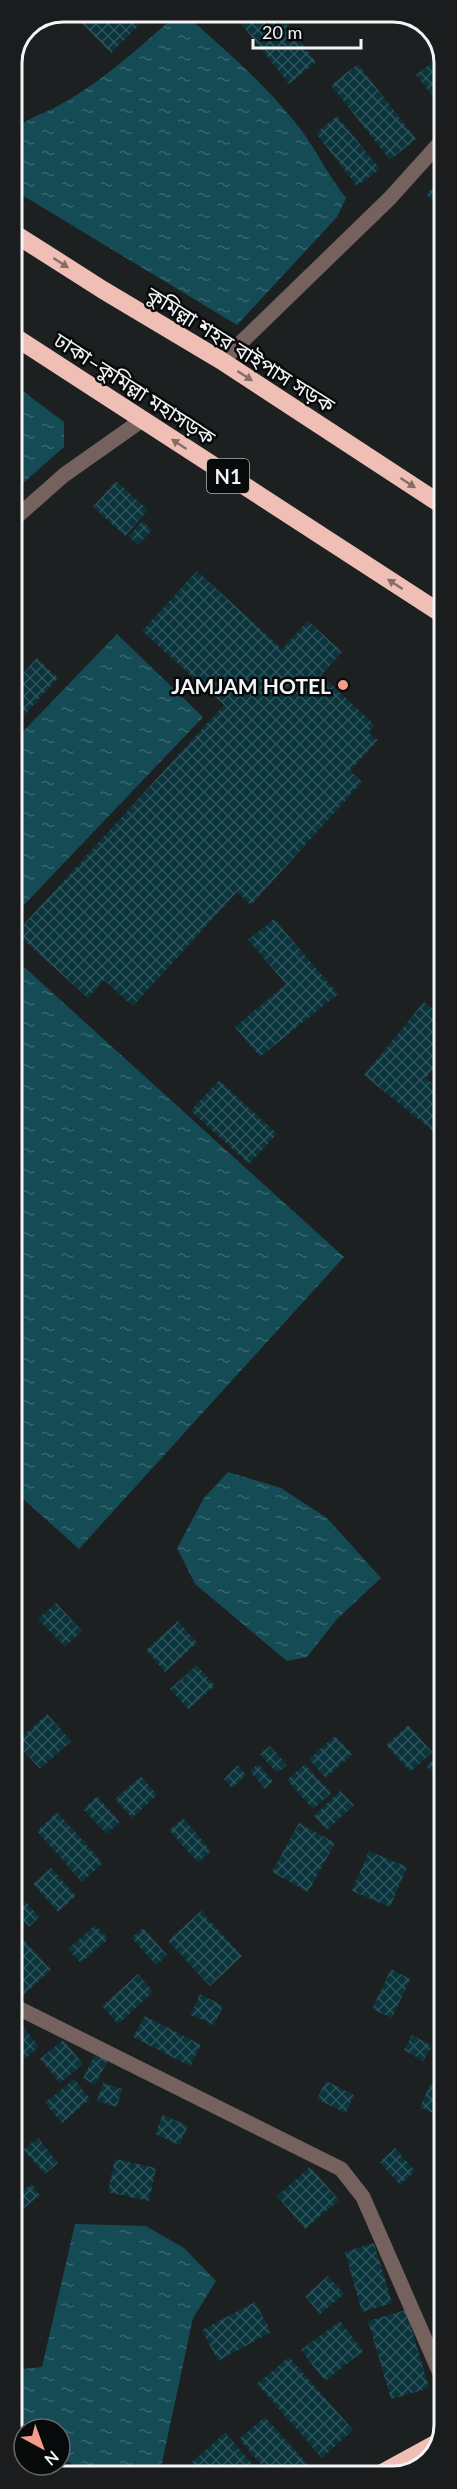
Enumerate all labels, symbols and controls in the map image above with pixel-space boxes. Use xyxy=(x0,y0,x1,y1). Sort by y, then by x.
scale bar xyxy=(253,12,361,50)
text: 20 m xyxy=(262,21,302,43)
one-way arrow xyxy=(53,258,69,269)
street label: কুমিল্লা শহর বাইপাস সড়ক xyxy=(141,280,341,419)
street label: ঢাকা–কুমিল্লা মহাসড়ক xyxy=(48,326,221,451)
one-way arrow xyxy=(237,370,253,382)
one-way arrow xyxy=(171,439,187,450)
road number: N1 xyxy=(207,459,249,493)
one-way arrow xyxy=(400,478,416,489)
one-way arrow xyxy=(388,578,404,590)
place label: JAMJAM HOTEL xyxy=(171,673,331,698)
marker: JAMJAM HOTEL xyxy=(336,678,350,692)
north arrow xyxy=(12,2417,72,2477)
text: N xyxy=(41,2447,63,2470)

